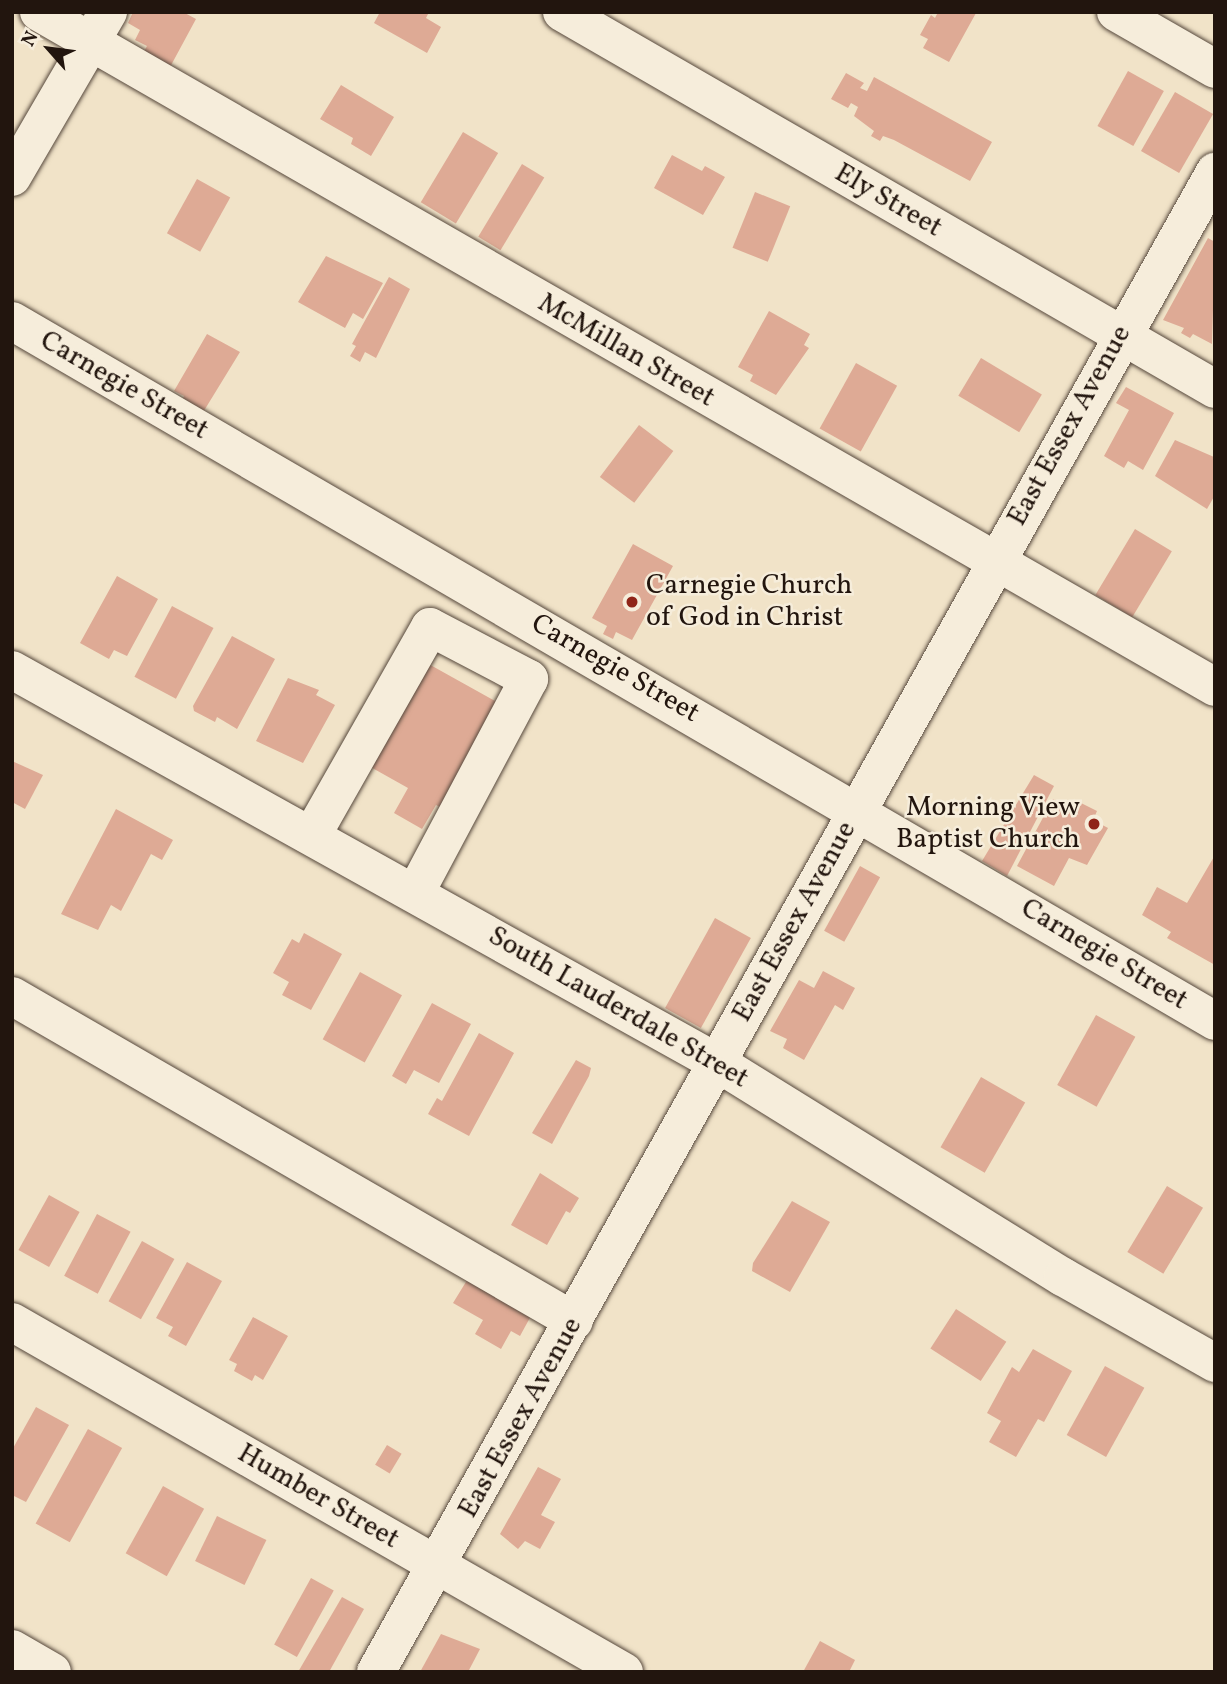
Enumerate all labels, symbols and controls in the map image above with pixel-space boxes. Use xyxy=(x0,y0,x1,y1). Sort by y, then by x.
north arrow xyxy=(14,14,84,84)
text: N xyxy=(16,27,45,51)
street label: Ely Street xyxy=(828,157,948,245)
street label: McMillan Street xyxy=(531,287,721,415)
street label: East Essex Avenue xyxy=(1001,320,1139,532)
street label: Carnegie Street xyxy=(34,324,214,448)
place label: Carnegie Church of God in Christ xyxy=(646,569,853,635)
marker: Carnegie Church of God in Christ xyxy=(624,594,640,610)
street label: Carnegie Street xyxy=(525,607,705,731)
place label: Morning View Baptist Church xyxy=(896,791,1080,857)
street label: East Essex Avenue xyxy=(726,816,864,1028)
marker: Morning View Baptist Church xyxy=(1086,816,1102,832)
street label: Carnegie Street xyxy=(1014,892,1194,1018)
street label: South Lauderdale Street xyxy=(482,920,754,1096)
street label: East Essex Avenue xyxy=(452,1312,590,1524)
street label: Humber Street xyxy=(231,1437,405,1557)

